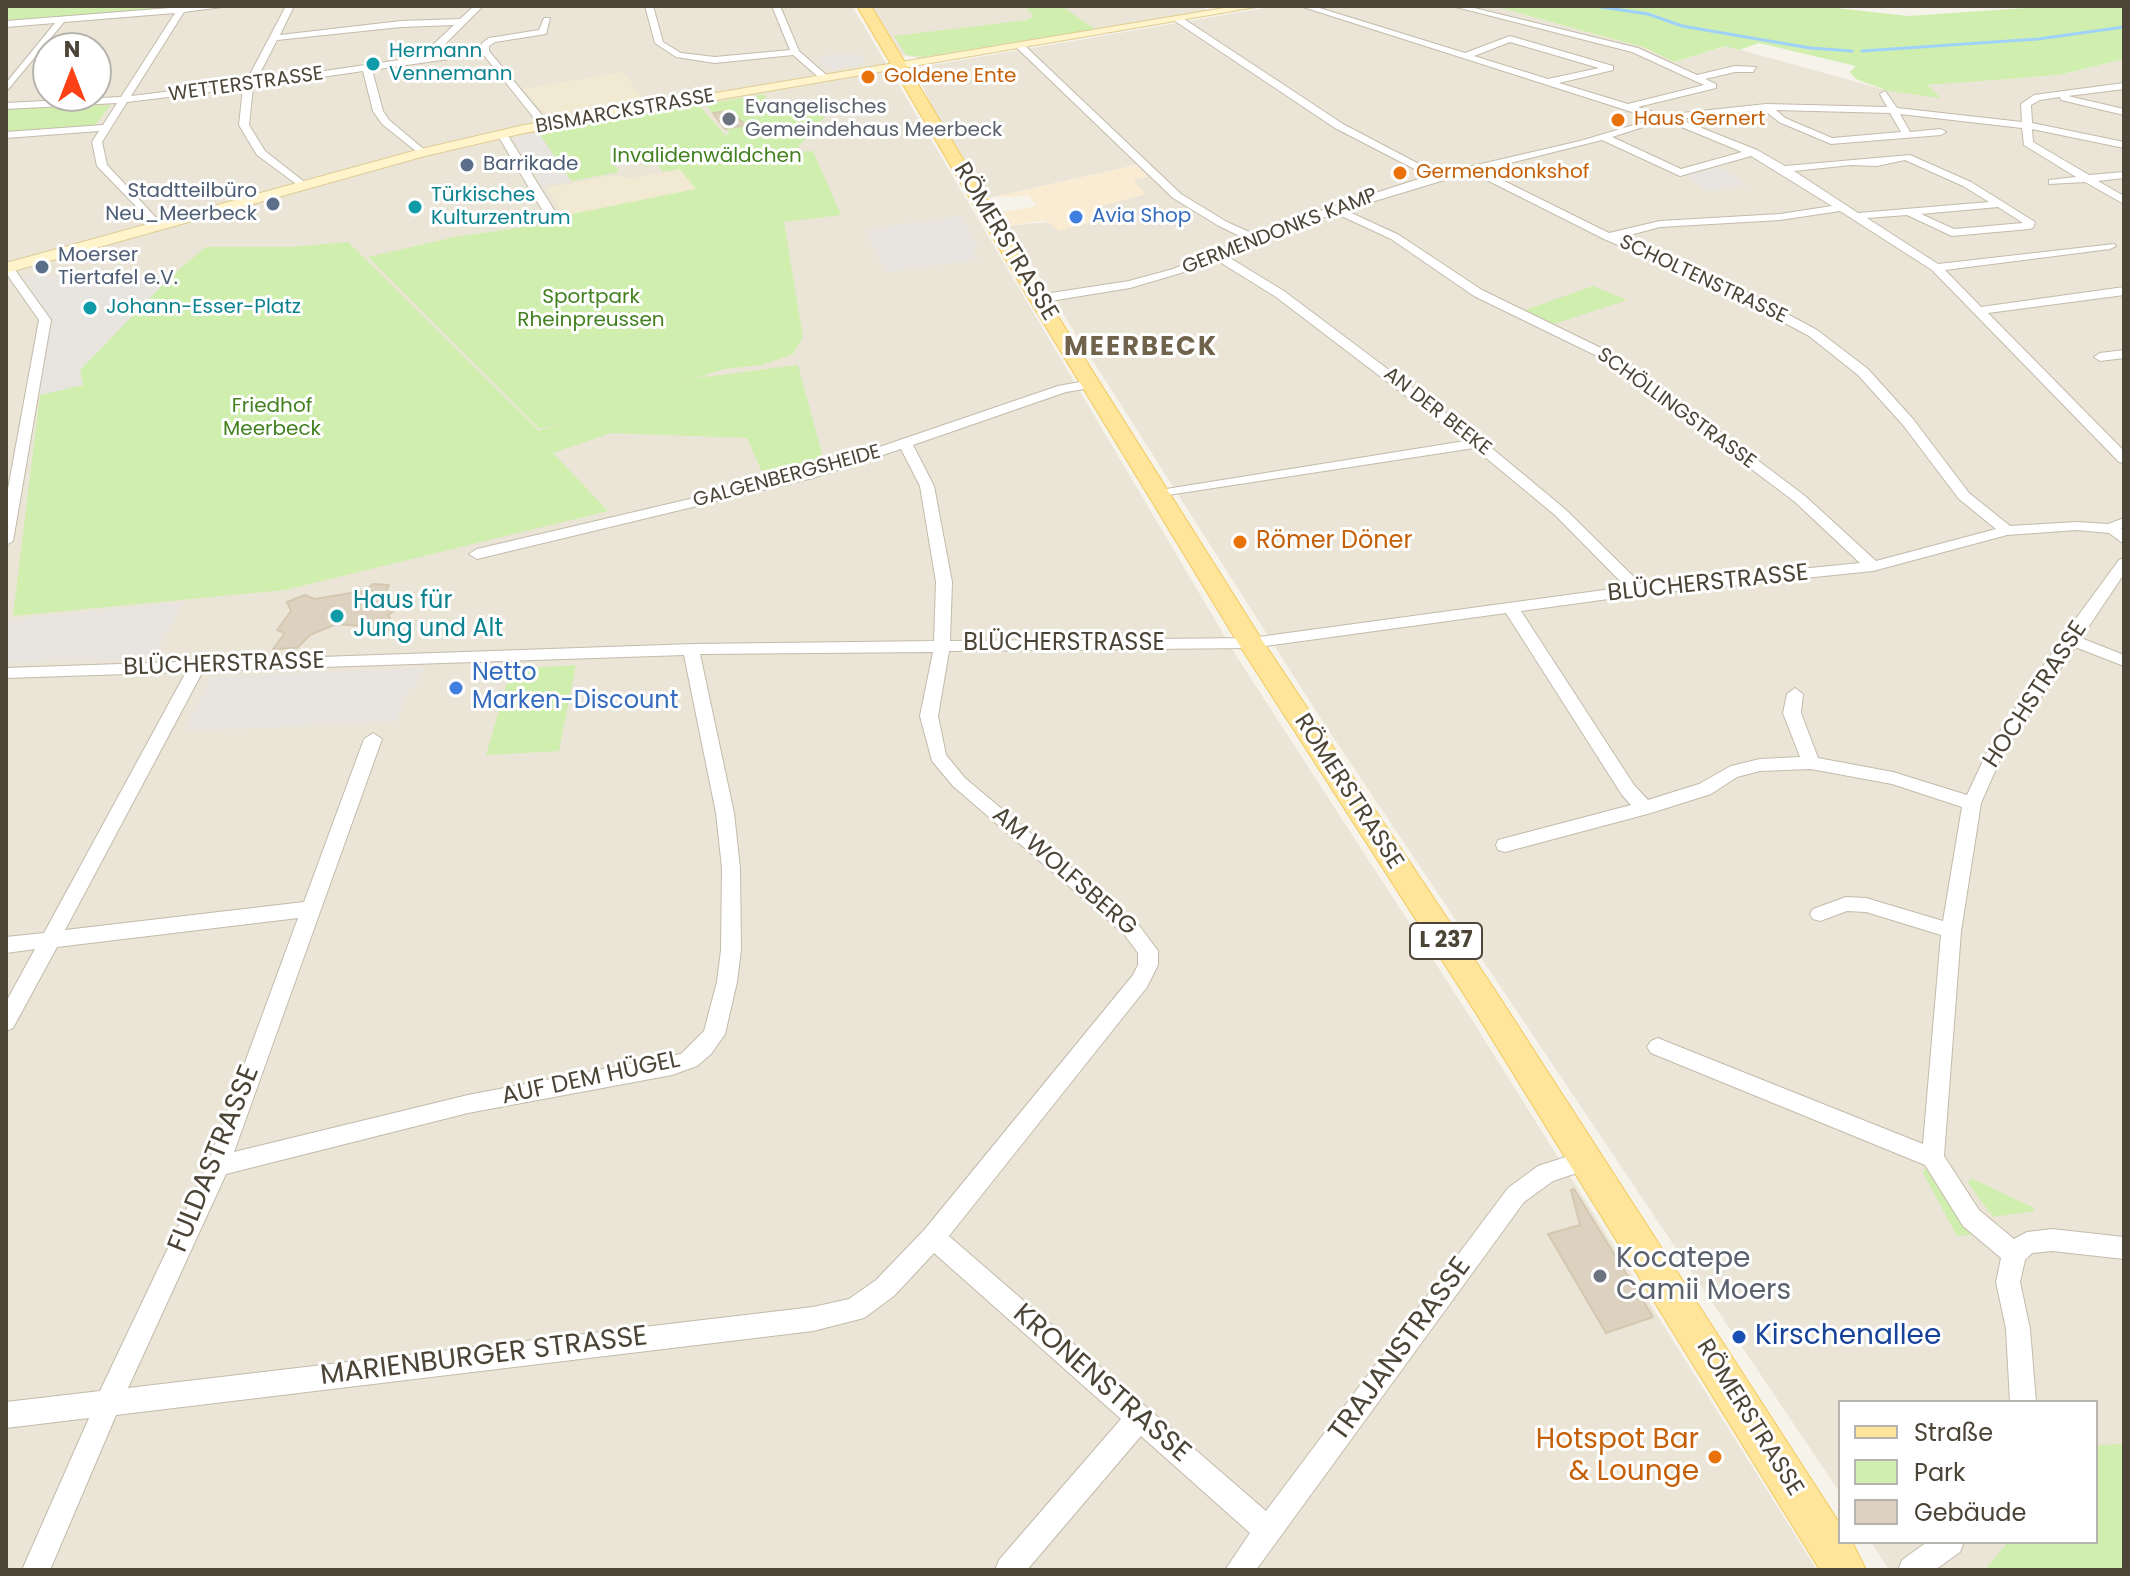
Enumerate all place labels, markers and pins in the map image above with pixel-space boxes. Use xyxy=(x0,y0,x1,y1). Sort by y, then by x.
place label: Hermann Vennemann xyxy=(389,40,513,87)
marker: Hermann Vennemann xyxy=(364,55,382,73)
place label: Goldene Ente xyxy=(884,65,1016,89)
marker: Goldene Ente xyxy=(859,68,877,86)
place label: Evangelisches Gemeindehaus Meerbeck xyxy=(745,96,1002,143)
place label: Haus Gernert xyxy=(1634,108,1765,132)
marker: Evangelisches Gemeindehaus Meerbeck xyxy=(720,110,738,128)
marker: Haus Gernert xyxy=(1609,111,1627,129)
place label: Barrikade xyxy=(483,153,578,177)
marker: Barrikade xyxy=(458,156,476,174)
place label: Germendonkshof xyxy=(1416,161,1589,185)
marker: Germendonkshof xyxy=(1391,164,1409,182)
place label: Stadtteilbüro Neu_Meerbeck xyxy=(105,180,257,227)
place label: Türkisches Kulturzentrum xyxy=(431,184,571,231)
marker: Stadtteilbüro Neu_Meerbeck xyxy=(264,195,282,213)
marker: Türkisches Kulturzentrum xyxy=(406,198,424,216)
place label: Avia Shop xyxy=(1092,205,1191,229)
marker: Avia Shop xyxy=(1067,208,1085,226)
place label: Moerser Tiertafel e.V. xyxy=(58,244,178,291)
marker: Moerser Tiertafel e.V. xyxy=(33,258,51,276)
place label: Johann-Esser-Platz xyxy=(106,296,301,320)
marker: Johann-Esser-Platz xyxy=(81,299,99,317)
place label: Römer Döner xyxy=(1256,528,1412,556)
marker: Römer Döner xyxy=(1231,533,1249,551)
place label: Haus für Jung und Alt xyxy=(353,588,503,644)
marker: Haus für Jung und Alt xyxy=(328,607,346,625)
place label: Netto Marken-Discount xyxy=(472,660,678,716)
marker: Netto Marken-Discount xyxy=(447,679,465,697)
place label: Kocatepe Camii Moers xyxy=(1616,1243,1791,1309)
marker: Kocatepe Camii Moers xyxy=(1591,1267,1609,1285)
place label: Kirschenallee xyxy=(1755,1320,1941,1354)
marker: Kirschenallee xyxy=(1730,1328,1748,1346)
place label: Hotspot Bar & Lounge xyxy=(1536,1424,1699,1490)
marker: Hotspot Bar & Lounge xyxy=(1706,1448,1724,1466)

